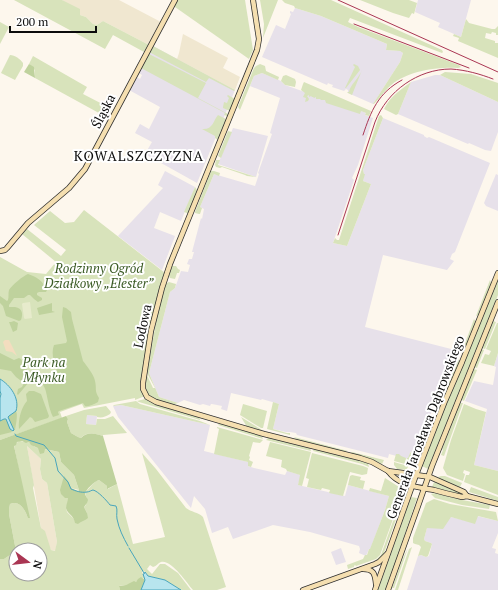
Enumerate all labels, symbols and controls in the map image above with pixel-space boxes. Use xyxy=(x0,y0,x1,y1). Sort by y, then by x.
scale bar xyxy=(10,8,96,34)
text: 200 m xyxy=(16,14,49,29)
street label: Śląska xyxy=(87,90,119,131)
district label: KOWALSZCZYZNA xyxy=(74,146,204,165)
park label: Rodzinny Ogród Działkowy „Elester” xyxy=(43,259,155,292)
street label: Lodowa xyxy=(129,302,156,350)
street label: Generała Jarosława Dąbrowskiego xyxy=(382,333,468,521)
park label: Park na Młynku xyxy=(22,353,66,386)
north arrow xyxy=(8,542,48,582)
text: N xyxy=(30,559,46,571)

